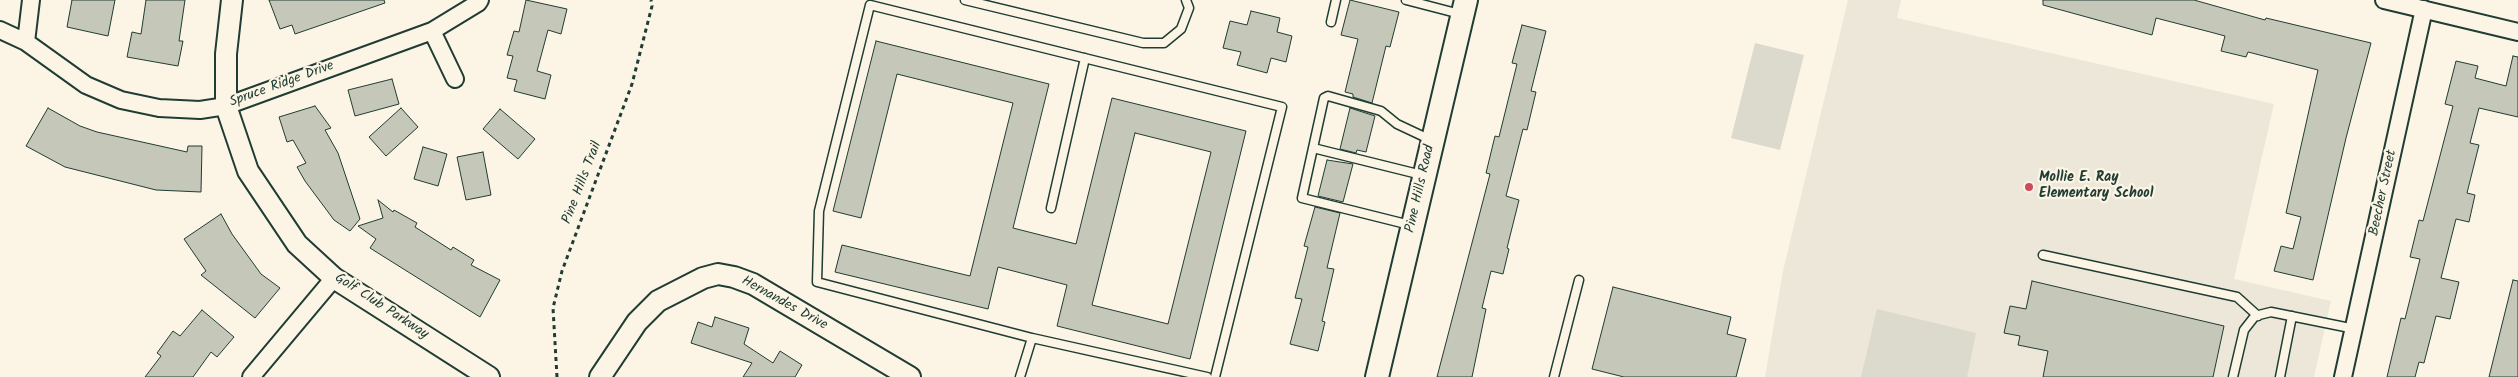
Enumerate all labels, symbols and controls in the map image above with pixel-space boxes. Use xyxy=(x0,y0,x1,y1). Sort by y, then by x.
street label: Spruce Ridge Drive xyxy=(227,58,337,112)
street label: Pine Hills Trail xyxy=(560,139,606,227)
street label: Pine Hills Road xyxy=(1403,143,1439,235)
street label: Beecher Street xyxy=(2367,149,2401,237)
place label: Mollie E. Ray Elementary School xyxy=(2039,171,2153,203)
marker: Mollie E. Ray Elementary School xyxy=(2023,181,2035,193)
street label: Golf Club Parkway xyxy=(331,270,431,344)
street label: Hernandes Drive xyxy=(738,273,830,335)

